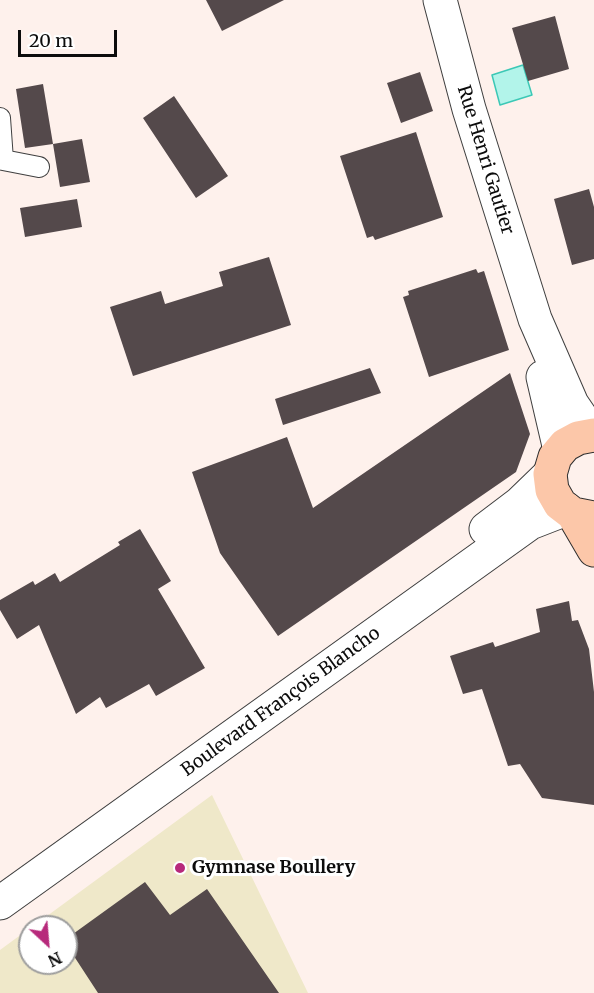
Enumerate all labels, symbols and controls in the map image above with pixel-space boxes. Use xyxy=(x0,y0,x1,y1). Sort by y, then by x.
scale bar xyxy=(21,18,120,56)
text: 20 m xyxy=(29,29,73,52)
street label: Rue Henri Gautier xyxy=(452,83,518,237)
street label: Boulevard François Blancho xyxy=(177,623,385,781)
place label: Gymnase Boullery xyxy=(192,857,355,879)
marker: Gymnase Boullery xyxy=(173,861,187,875)
north arrow xyxy=(18,915,78,975)
text: N xyxy=(45,948,65,971)

